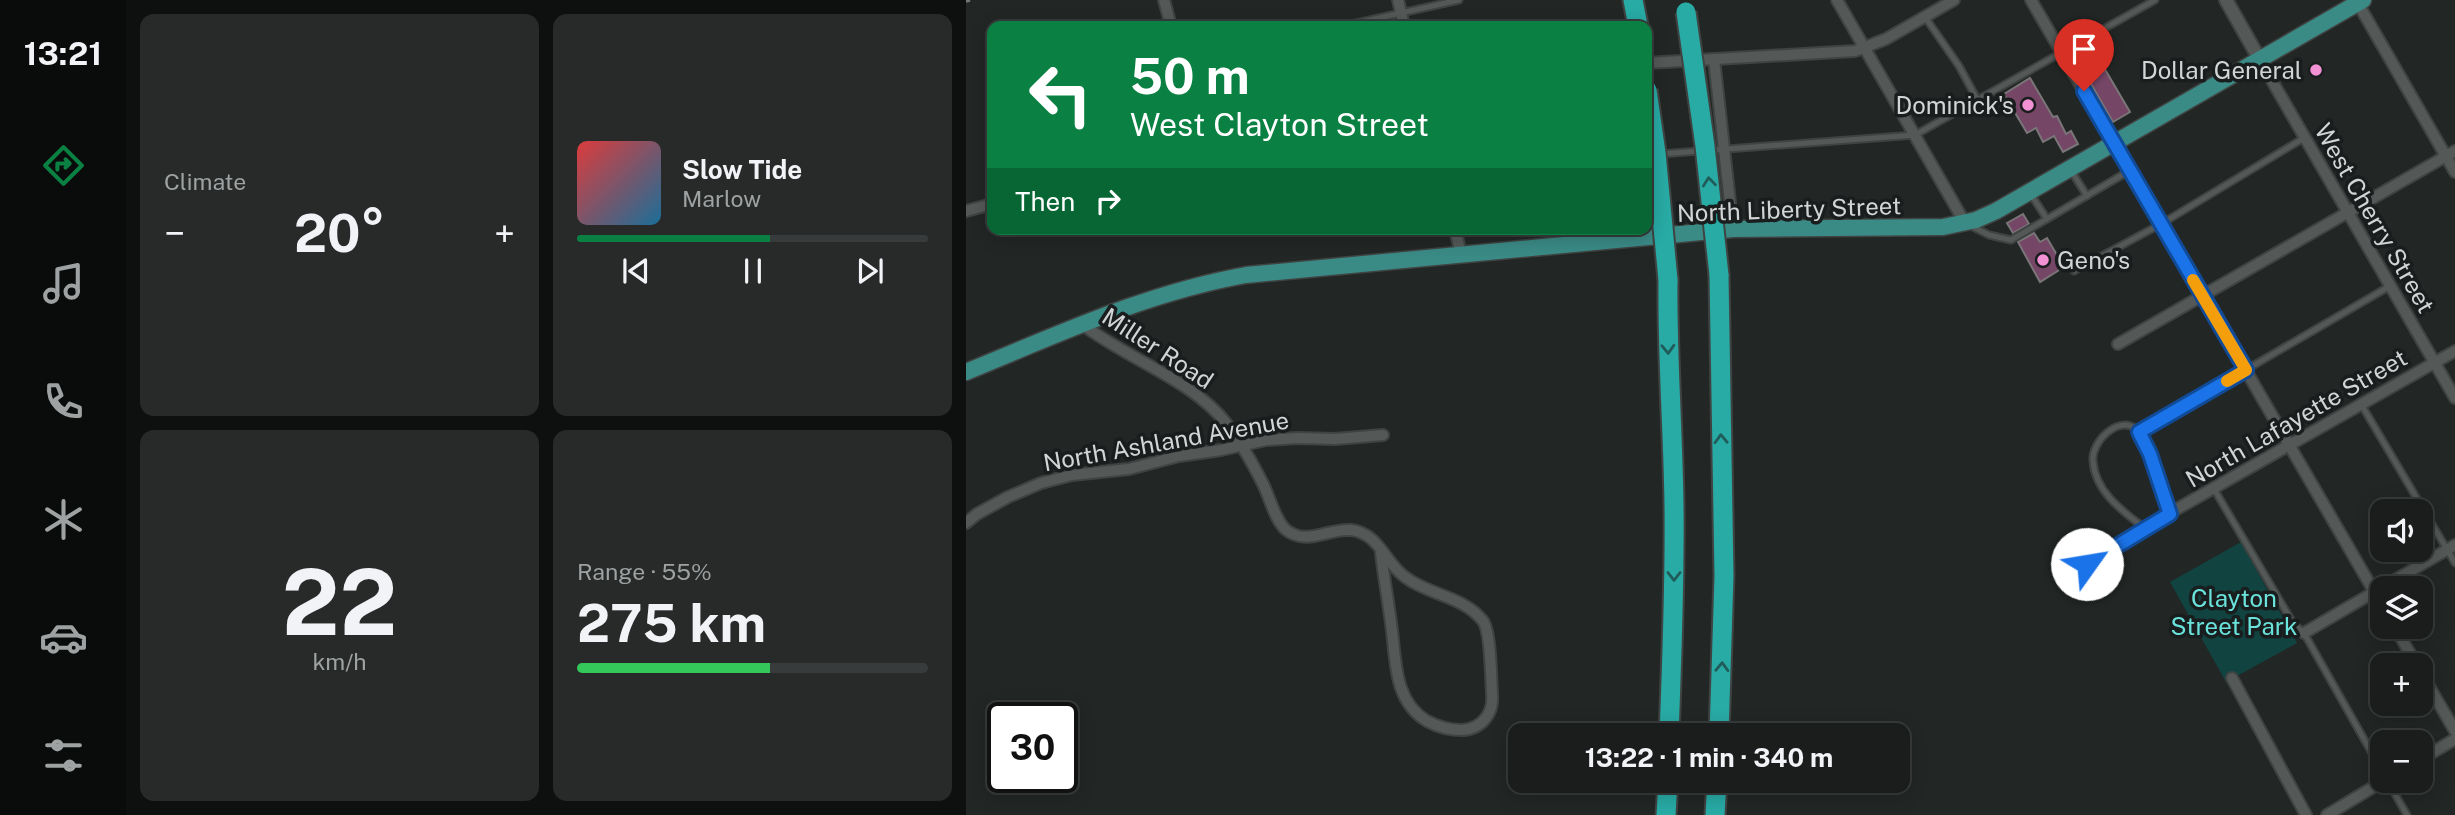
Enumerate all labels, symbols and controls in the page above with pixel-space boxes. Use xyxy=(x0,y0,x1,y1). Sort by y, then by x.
pin xyxy=(2054,19,2114,91)
icon: arrive xyxy=(2065,30,2103,68)
text: 13:21 xyxy=(24,35,102,72)
text: 50 m xyxy=(1130,47,1250,105)
icon: left xyxy=(1015,49,1106,140)
place label: Dollar General xyxy=(2141,56,2302,84)
marker: Dollar General xyxy=(2308,62,2324,78)
place label: Dominick's xyxy=(1896,91,2014,119)
marker: Dominick's xyxy=(2020,97,2036,113)
text: West Clayton Street xyxy=(1130,106,1429,143)
street label: West Cherry Street xyxy=(2309,118,2441,318)
icon: directions xyxy=(39,141,88,190)
text: Slow Tide xyxy=(682,154,802,185)
text: Climate xyxy=(164,168,246,195)
one-way arrow xyxy=(1702,177,1717,188)
icon: right xyxy=(1089,182,1127,220)
text: Marlow xyxy=(682,185,761,212)
text: Then xyxy=(1015,186,1075,217)
street label: North Liberty Street xyxy=(1676,191,1902,227)
text: 20° xyxy=(294,203,385,264)
text: − xyxy=(164,211,185,256)
text: + xyxy=(494,211,515,256)
place label: Geno's xyxy=(2057,246,2130,274)
icon: previous xyxy=(617,252,655,290)
icon: pause xyxy=(734,252,772,290)
icon: next xyxy=(851,252,889,290)
marker: Geno's xyxy=(2035,252,2051,268)
icon: music xyxy=(39,259,88,308)
street label: Miller Road xyxy=(1097,302,1219,394)
one-way arrow xyxy=(1660,343,1675,354)
street label: North Lafayette Street xyxy=(2181,343,2411,493)
icon: phone xyxy=(39,377,88,426)
street label: North Ashland Avenue xyxy=(1041,406,1291,476)
one-way arrow xyxy=(1714,434,1729,445)
icon: climate xyxy=(39,495,88,544)
map controls xyxy=(2370,499,2433,793)
button: sound xyxy=(2370,499,2433,562)
position arrow xyxy=(2050,527,2124,601)
text: 22 xyxy=(282,549,397,655)
text: Range · 55% xyxy=(577,558,712,585)
one-way arrow xyxy=(1667,571,1682,582)
button: layers xyxy=(2370,576,2433,639)
park label: Clayton Street Park xyxy=(2170,584,2298,640)
text: 275 km xyxy=(577,593,766,654)
icon: car xyxy=(39,613,88,662)
text: km/h xyxy=(312,648,367,675)
button: + xyxy=(2370,653,2433,716)
one-way arrow xyxy=(1714,661,1729,672)
speed limit sign: 30 xyxy=(987,702,1078,793)
button: − xyxy=(2370,730,2433,793)
icon: filters xyxy=(39,731,88,780)
text: 13:22 · 1 min · 340 m xyxy=(1585,742,1833,773)

